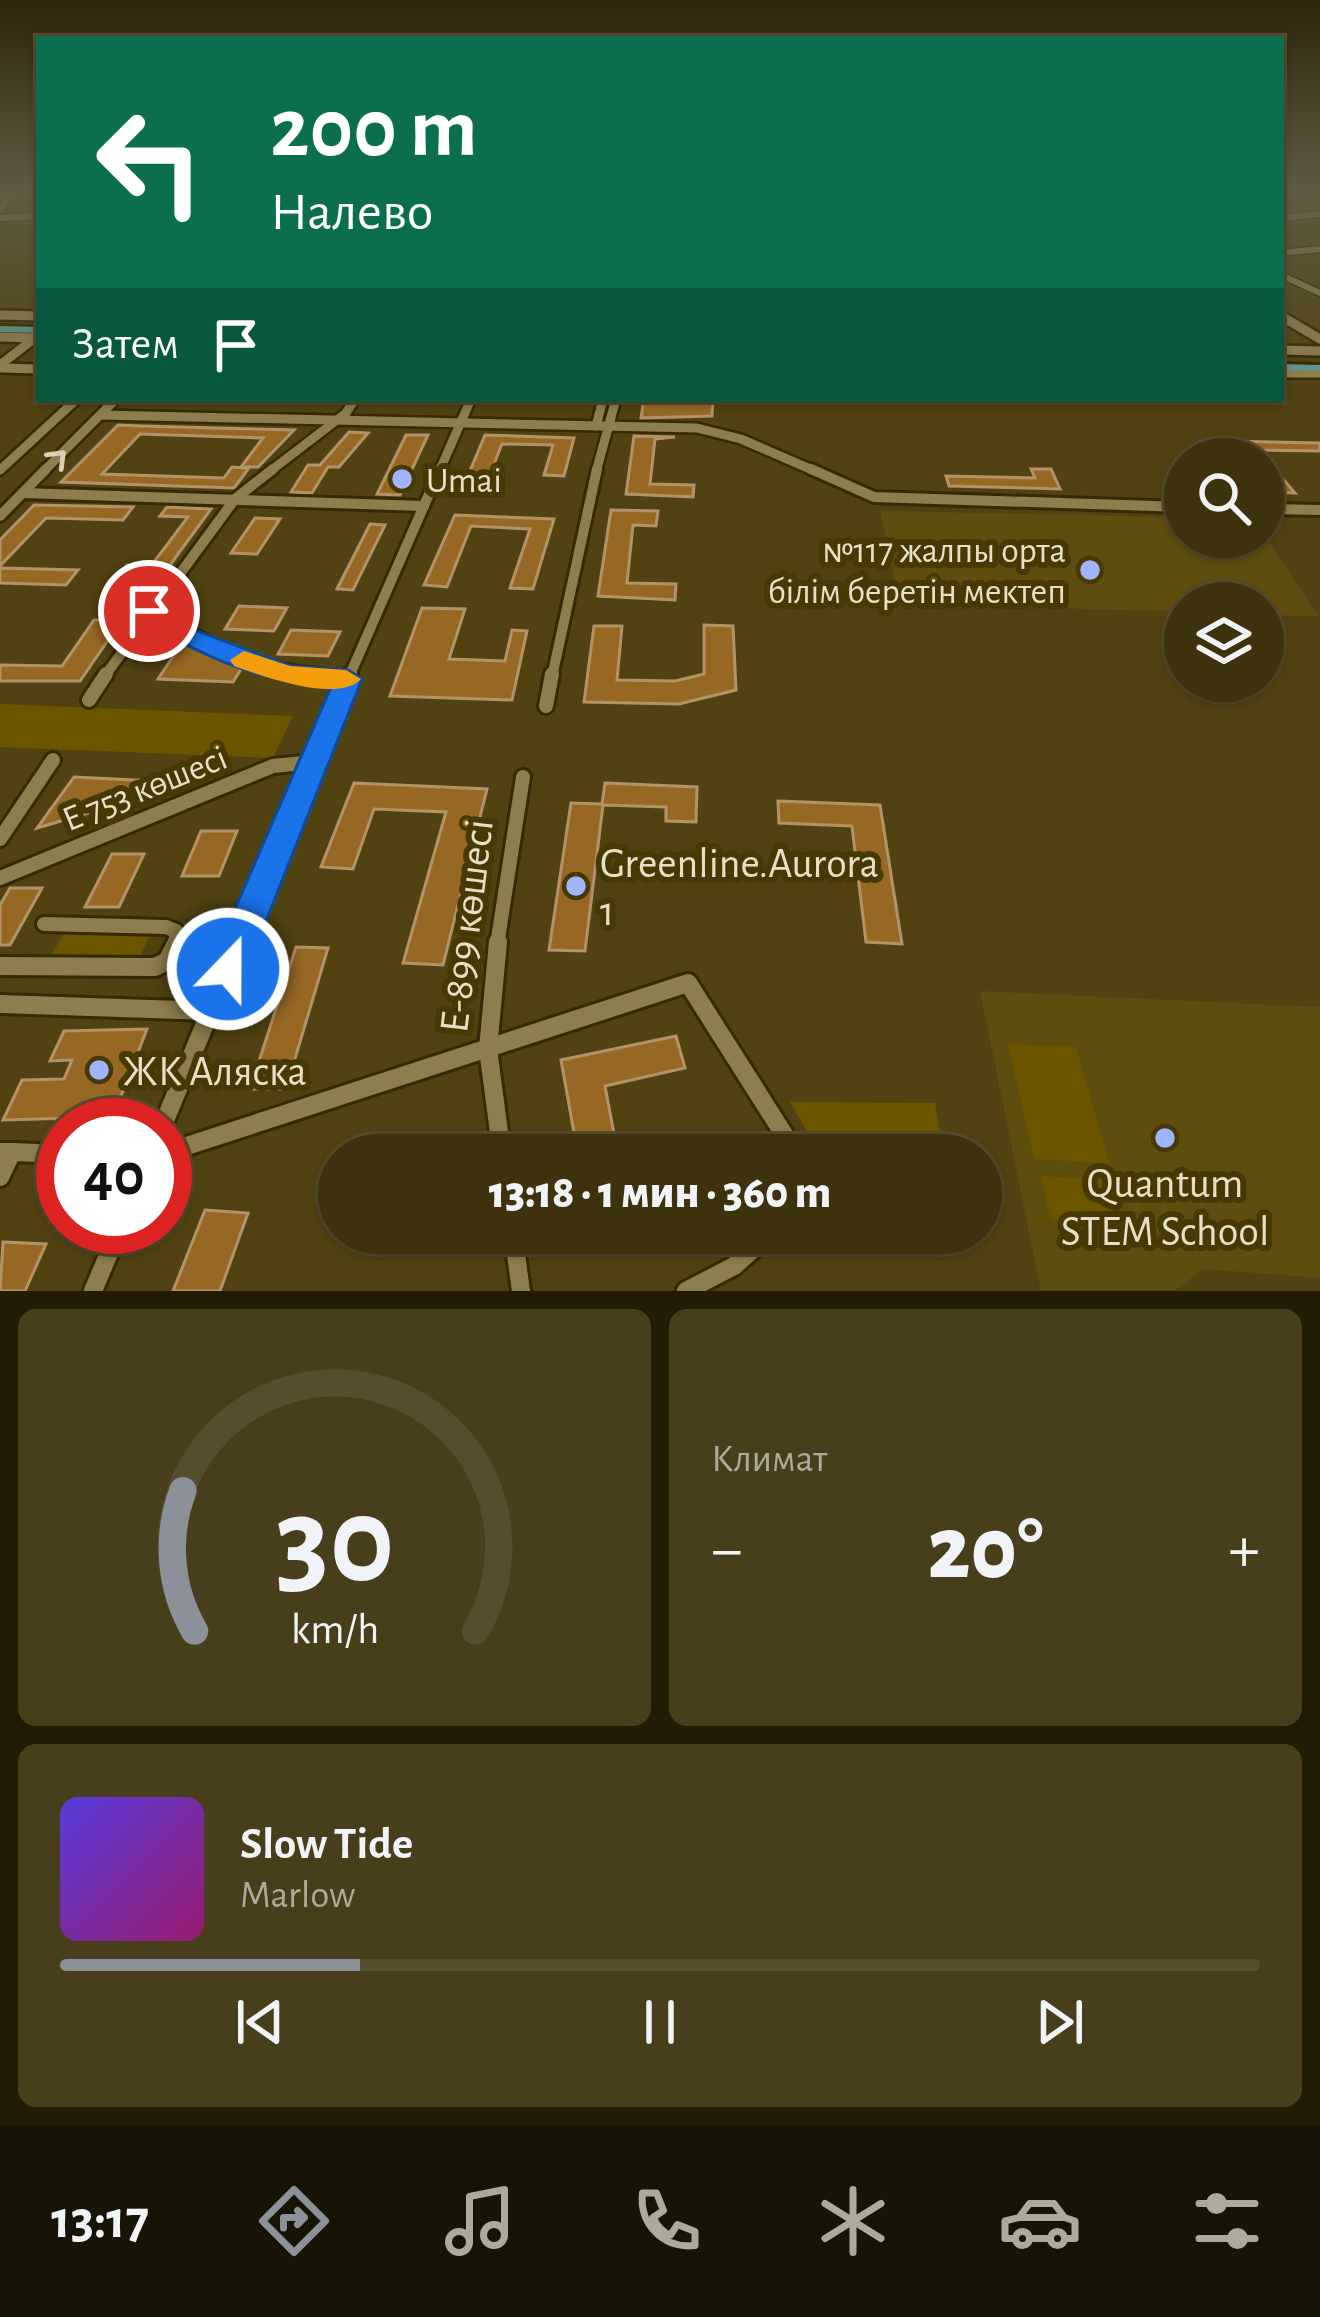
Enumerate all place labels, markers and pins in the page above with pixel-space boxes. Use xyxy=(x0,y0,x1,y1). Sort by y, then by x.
place label: Umai xyxy=(426,463,502,499)
marker: Umai xyxy=(389,466,415,492)
place label: №117 жалпы орта білім беретін мектеп xyxy=(768,533,1066,610)
marker: №117 жалпы орта білім беретін мектеп xyxy=(1077,557,1103,583)
pin xyxy=(98,560,200,662)
place label: Greenline.Aurora 1 xyxy=(600,843,879,933)
marker: Greenline.Aurora 1 xyxy=(563,873,589,899)
place label: ЖК Аляска xyxy=(123,1051,307,1093)
marker: ЖК Аляска xyxy=(86,1057,112,1083)
marker: Quantum STEM School xyxy=(1152,1125,1178,1151)
place label: Quantum STEM School xyxy=(1061,1163,1269,1253)

